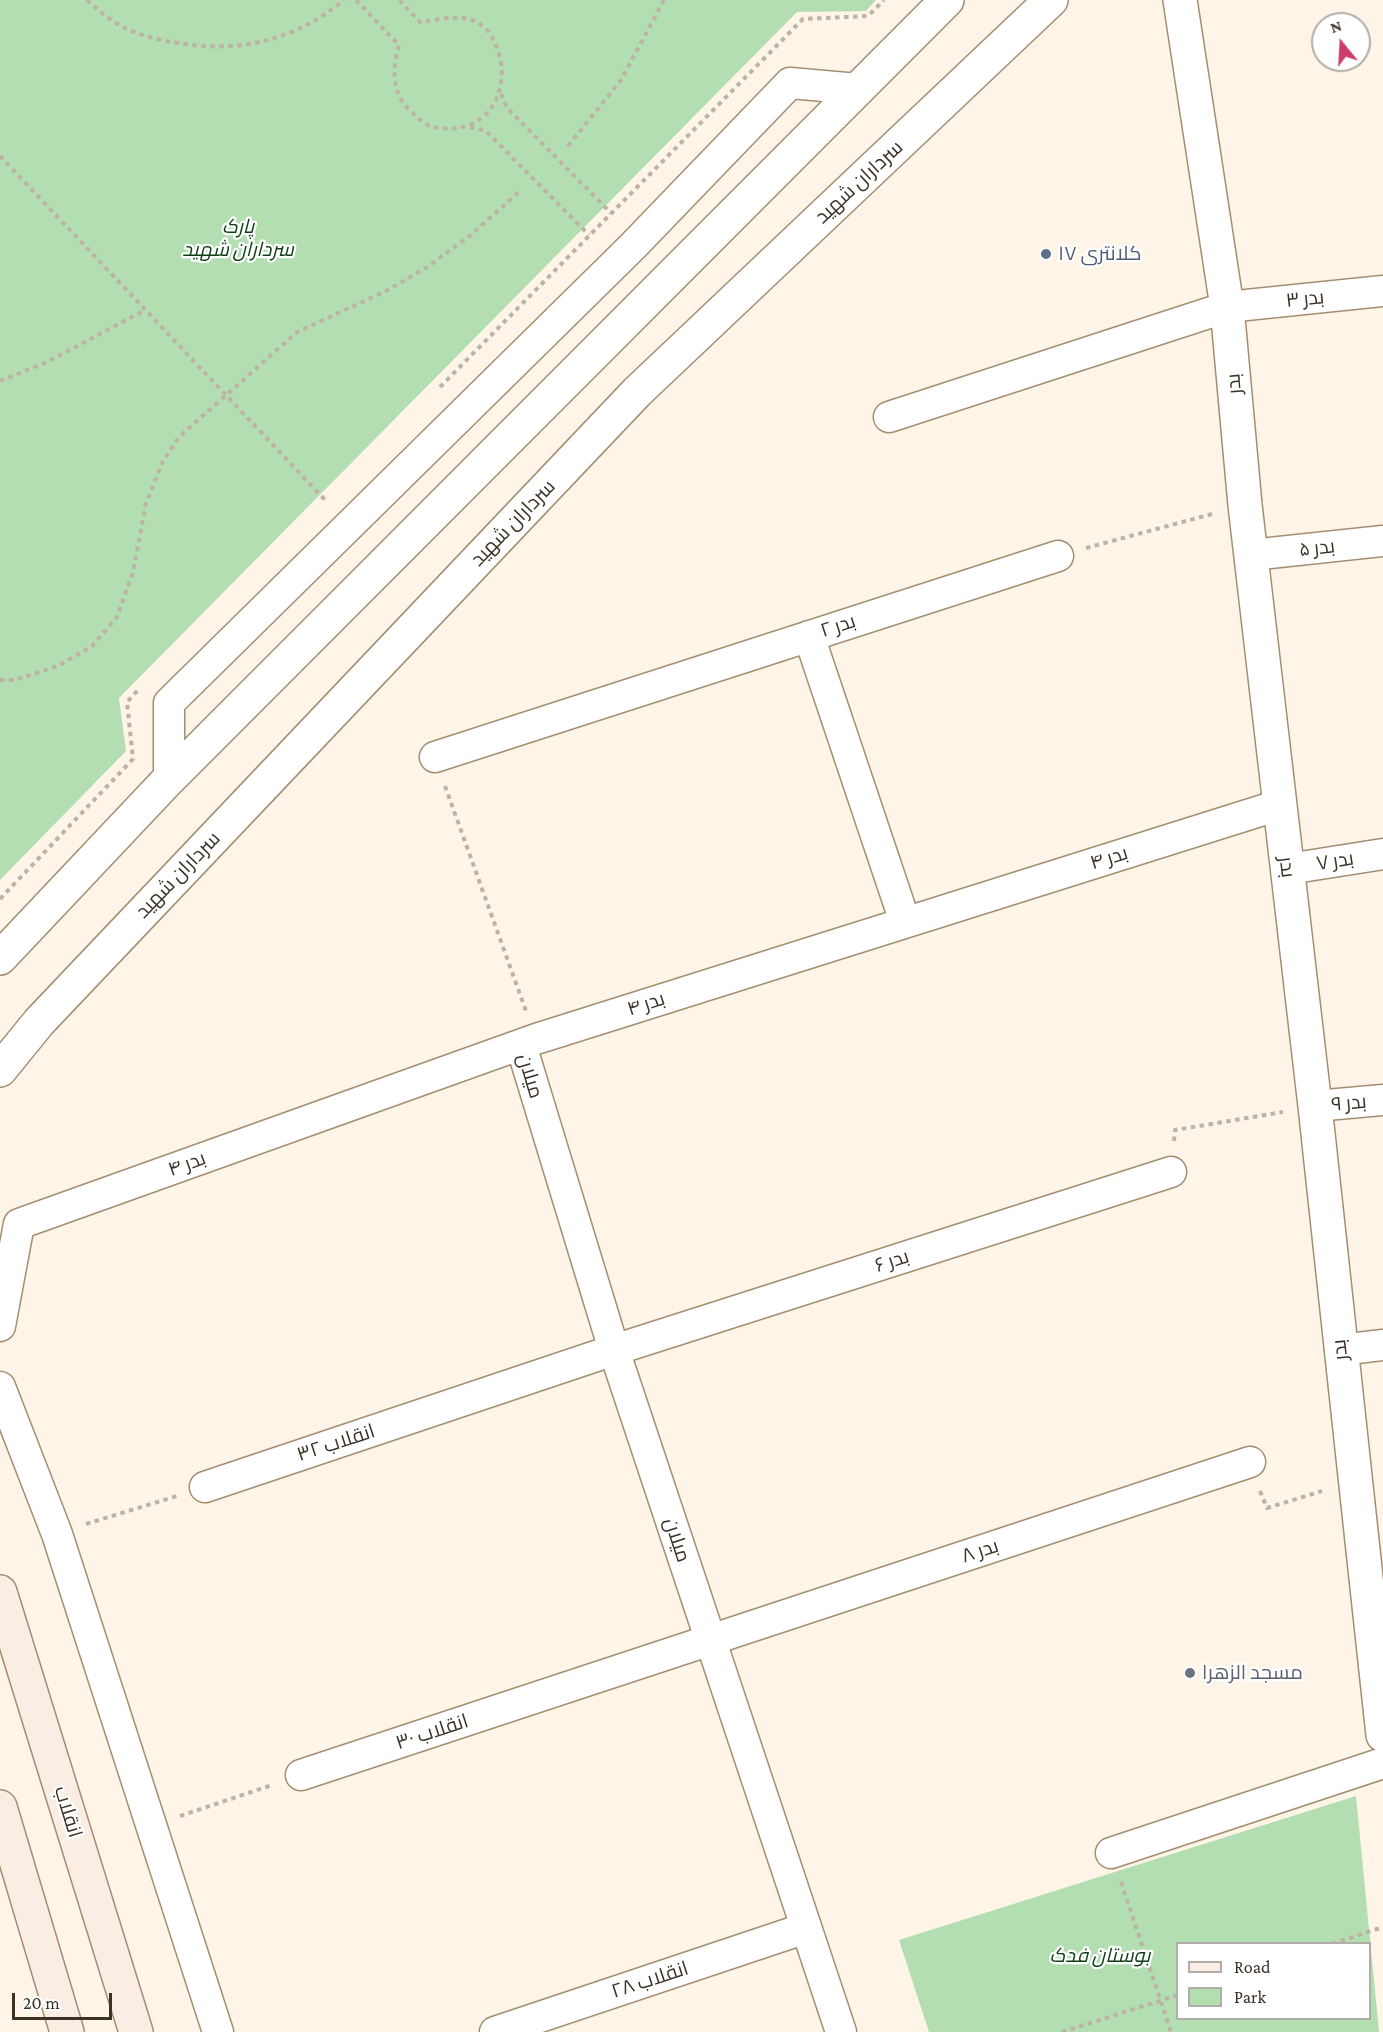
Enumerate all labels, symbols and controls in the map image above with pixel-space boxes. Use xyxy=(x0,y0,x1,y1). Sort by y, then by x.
north arrow xyxy=(1311,12,1371,72)
text: N xyxy=(1328,17,1344,36)
street label: سرداران شهید xyxy=(810,135,908,229)
park label: پارک سرداران شهید xyxy=(182,215,294,262)
place label: کلانتری ۱۷ xyxy=(1058,242,1141,266)
marker: کلانتری ۱۷ xyxy=(1039,247,1053,261)
street label: بدر ۳ xyxy=(1285,285,1325,313)
street label: بدر xyxy=(1221,372,1247,396)
street label: سرداران شهید xyxy=(466,475,560,571)
street label: بدر ۵ xyxy=(1298,534,1336,562)
street label: بدر ۲ xyxy=(817,609,859,643)
street label: سرداران شهید xyxy=(131,827,225,923)
street label: بدر ۴ xyxy=(1087,841,1131,875)
street label: بدر ۷ xyxy=(1315,846,1355,876)
street label: بدر xyxy=(1274,855,1300,879)
street label: بدر ۴ xyxy=(624,987,668,1021)
street label: میلان xyxy=(512,1051,548,1101)
street label: بدر ۹ xyxy=(1330,1090,1368,1116)
street label: بدر ۴ xyxy=(165,1146,209,1182)
street label: بدر ۶ xyxy=(872,1244,912,1278)
street label: بدر xyxy=(1327,1338,1353,1362)
street label: انقلاب ۳۲ xyxy=(294,1419,378,1467)
street label: میلان xyxy=(659,1515,695,1565)
street label: بدر ۸ xyxy=(958,1534,1002,1568)
place label: مسجد الزهرا xyxy=(1202,1661,1303,1685)
marker: مسجد الزهرا xyxy=(1183,1666,1197,1680)
street label: انقلاب ۳۰ xyxy=(393,1709,471,1755)
street label: انقلاب xyxy=(49,1783,87,1841)
legend xyxy=(1176,1942,1371,2020)
park label: بوستان فدک xyxy=(1050,1944,1150,1968)
street label: انقلاب ۲۸ xyxy=(608,1956,692,2004)
text: Road xyxy=(1234,1957,1271,1977)
scale bar xyxy=(15,1981,116,2019)
text: Park xyxy=(1234,1987,1266,2007)
text: 20 m xyxy=(23,1993,60,2013)

